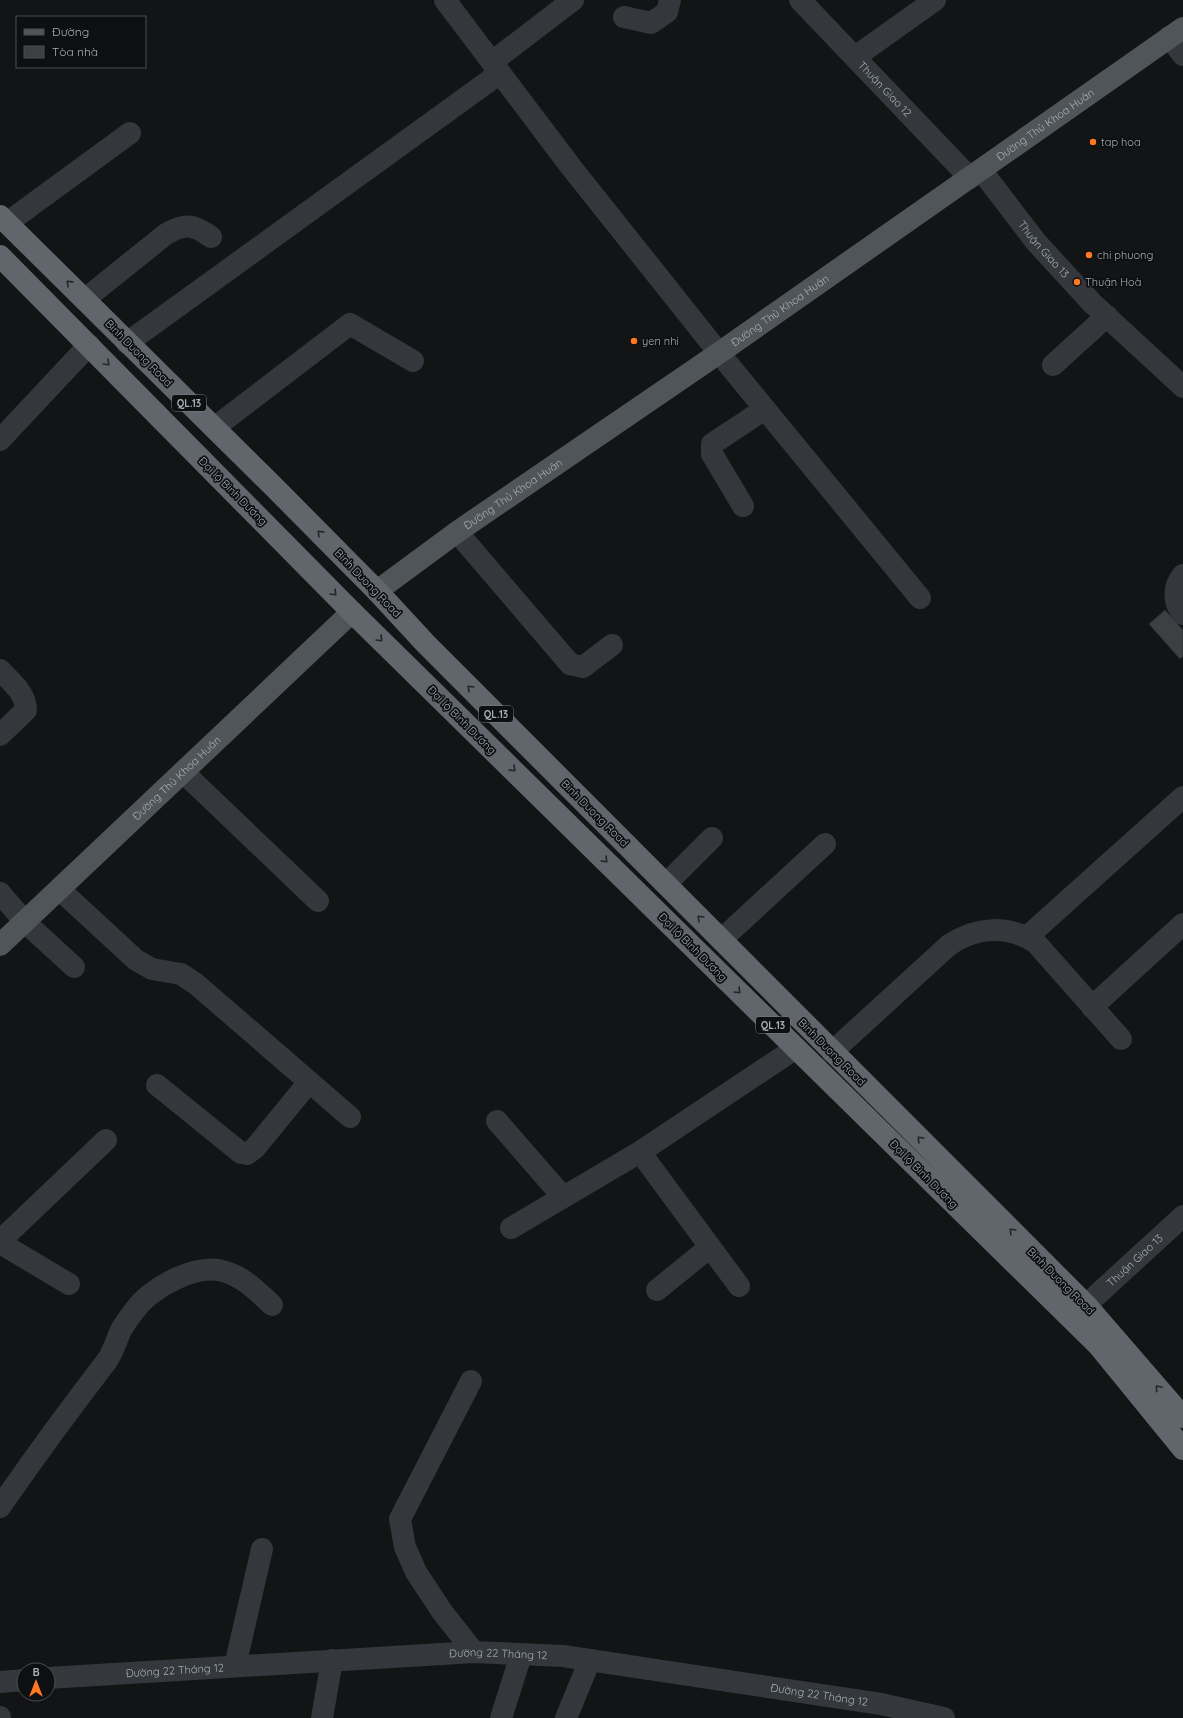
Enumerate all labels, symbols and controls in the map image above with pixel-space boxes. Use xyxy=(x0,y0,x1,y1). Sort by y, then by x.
legend xyxy=(16,16,146,68)
text: Đường xyxy=(52,24,89,39)
text: Tòa nhà xyxy=(52,44,98,59)
street label: Thuận Giao 12 xyxy=(855,58,915,120)
street label: Đường Thủ Khoa Huân xyxy=(993,85,1097,164)
place label: tap hoa xyxy=(1101,135,1141,149)
marker: tap hoa xyxy=(1088,137,1098,147)
street label: Thuận Giao 13 xyxy=(1015,218,1072,281)
place label: chi phuong xyxy=(1097,248,1153,262)
marker: chi phuong xyxy=(1084,250,1094,260)
street label: Đường Thủ Khoa Huân xyxy=(728,271,832,350)
place label: Thuận Hoà xyxy=(1085,275,1141,289)
marker: Thuận Hoà xyxy=(1072,277,1082,287)
one-way arrow xyxy=(66,281,74,288)
street label: Binh Duong Road xyxy=(102,316,176,390)
place label: yen nhi xyxy=(642,334,679,348)
marker: yen nhi xyxy=(629,336,639,346)
one-way arrow xyxy=(102,358,110,366)
road number: QL.13 xyxy=(172,395,206,411)
street label: Đại lộ Bình Dương xyxy=(196,454,270,528)
street label: Đường Thủ Khoa Huân xyxy=(461,455,565,533)
one-way arrow xyxy=(317,530,325,538)
street label: Binh Duong Road xyxy=(332,546,404,620)
one-way arrow xyxy=(329,588,337,596)
one-way arrow xyxy=(375,634,383,642)
street label: Đại lộ Bình Dương xyxy=(425,683,499,757)
one-way arrow xyxy=(467,685,475,693)
road number: QL.13 xyxy=(479,706,513,722)
street label: Đường Thủ Khoa Huân xyxy=(129,733,224,823)
one-way arrow xyxy=(508,764,516,772)
street label: Binh Duong Road xyxy=(558,776,632,850)
one-way arrow xyxy=(600,856,608,863)
street label: Đại lộ Bình Dương xyxy=(656,910,730,984)
one-way arrow xyxy=(697,915,705,923)
one-way arrow xyxy=(733,986,741,994)
street label: Binh Duong Road xyxy=(795,1015,869,1089)
road number: QL.13 xyxy=(756,1017,790,1033)
street label: Đại lộ Bình Dương xyxy=(887,1137,961,1211)
one-way arrow xyxy=(917,1137,925,1144)
one-way arrow xyxy=(1009,1228,1017,1236)
street label: Thuận Giao 13 xyxy=(1104,1231,1166,1290)
street label: Binh Duong Road xyxy=(1024,1244,1098,1318)
one-way arrow xyxy=(1155,1385,1162,1392)
street label: Đường 22 Tháng 12 xyxy=(449,1645,548,1662)
street label: Đường 22 Tháng 12 xyxy=(125,1660,224,1680)
north arrow xyxy=(16,1662,56,1702)
text: B xyxy=(32,1665,40,1679)
street label: Đường 22 Tháng 12 xyxy=(770,1680,869,1709)

